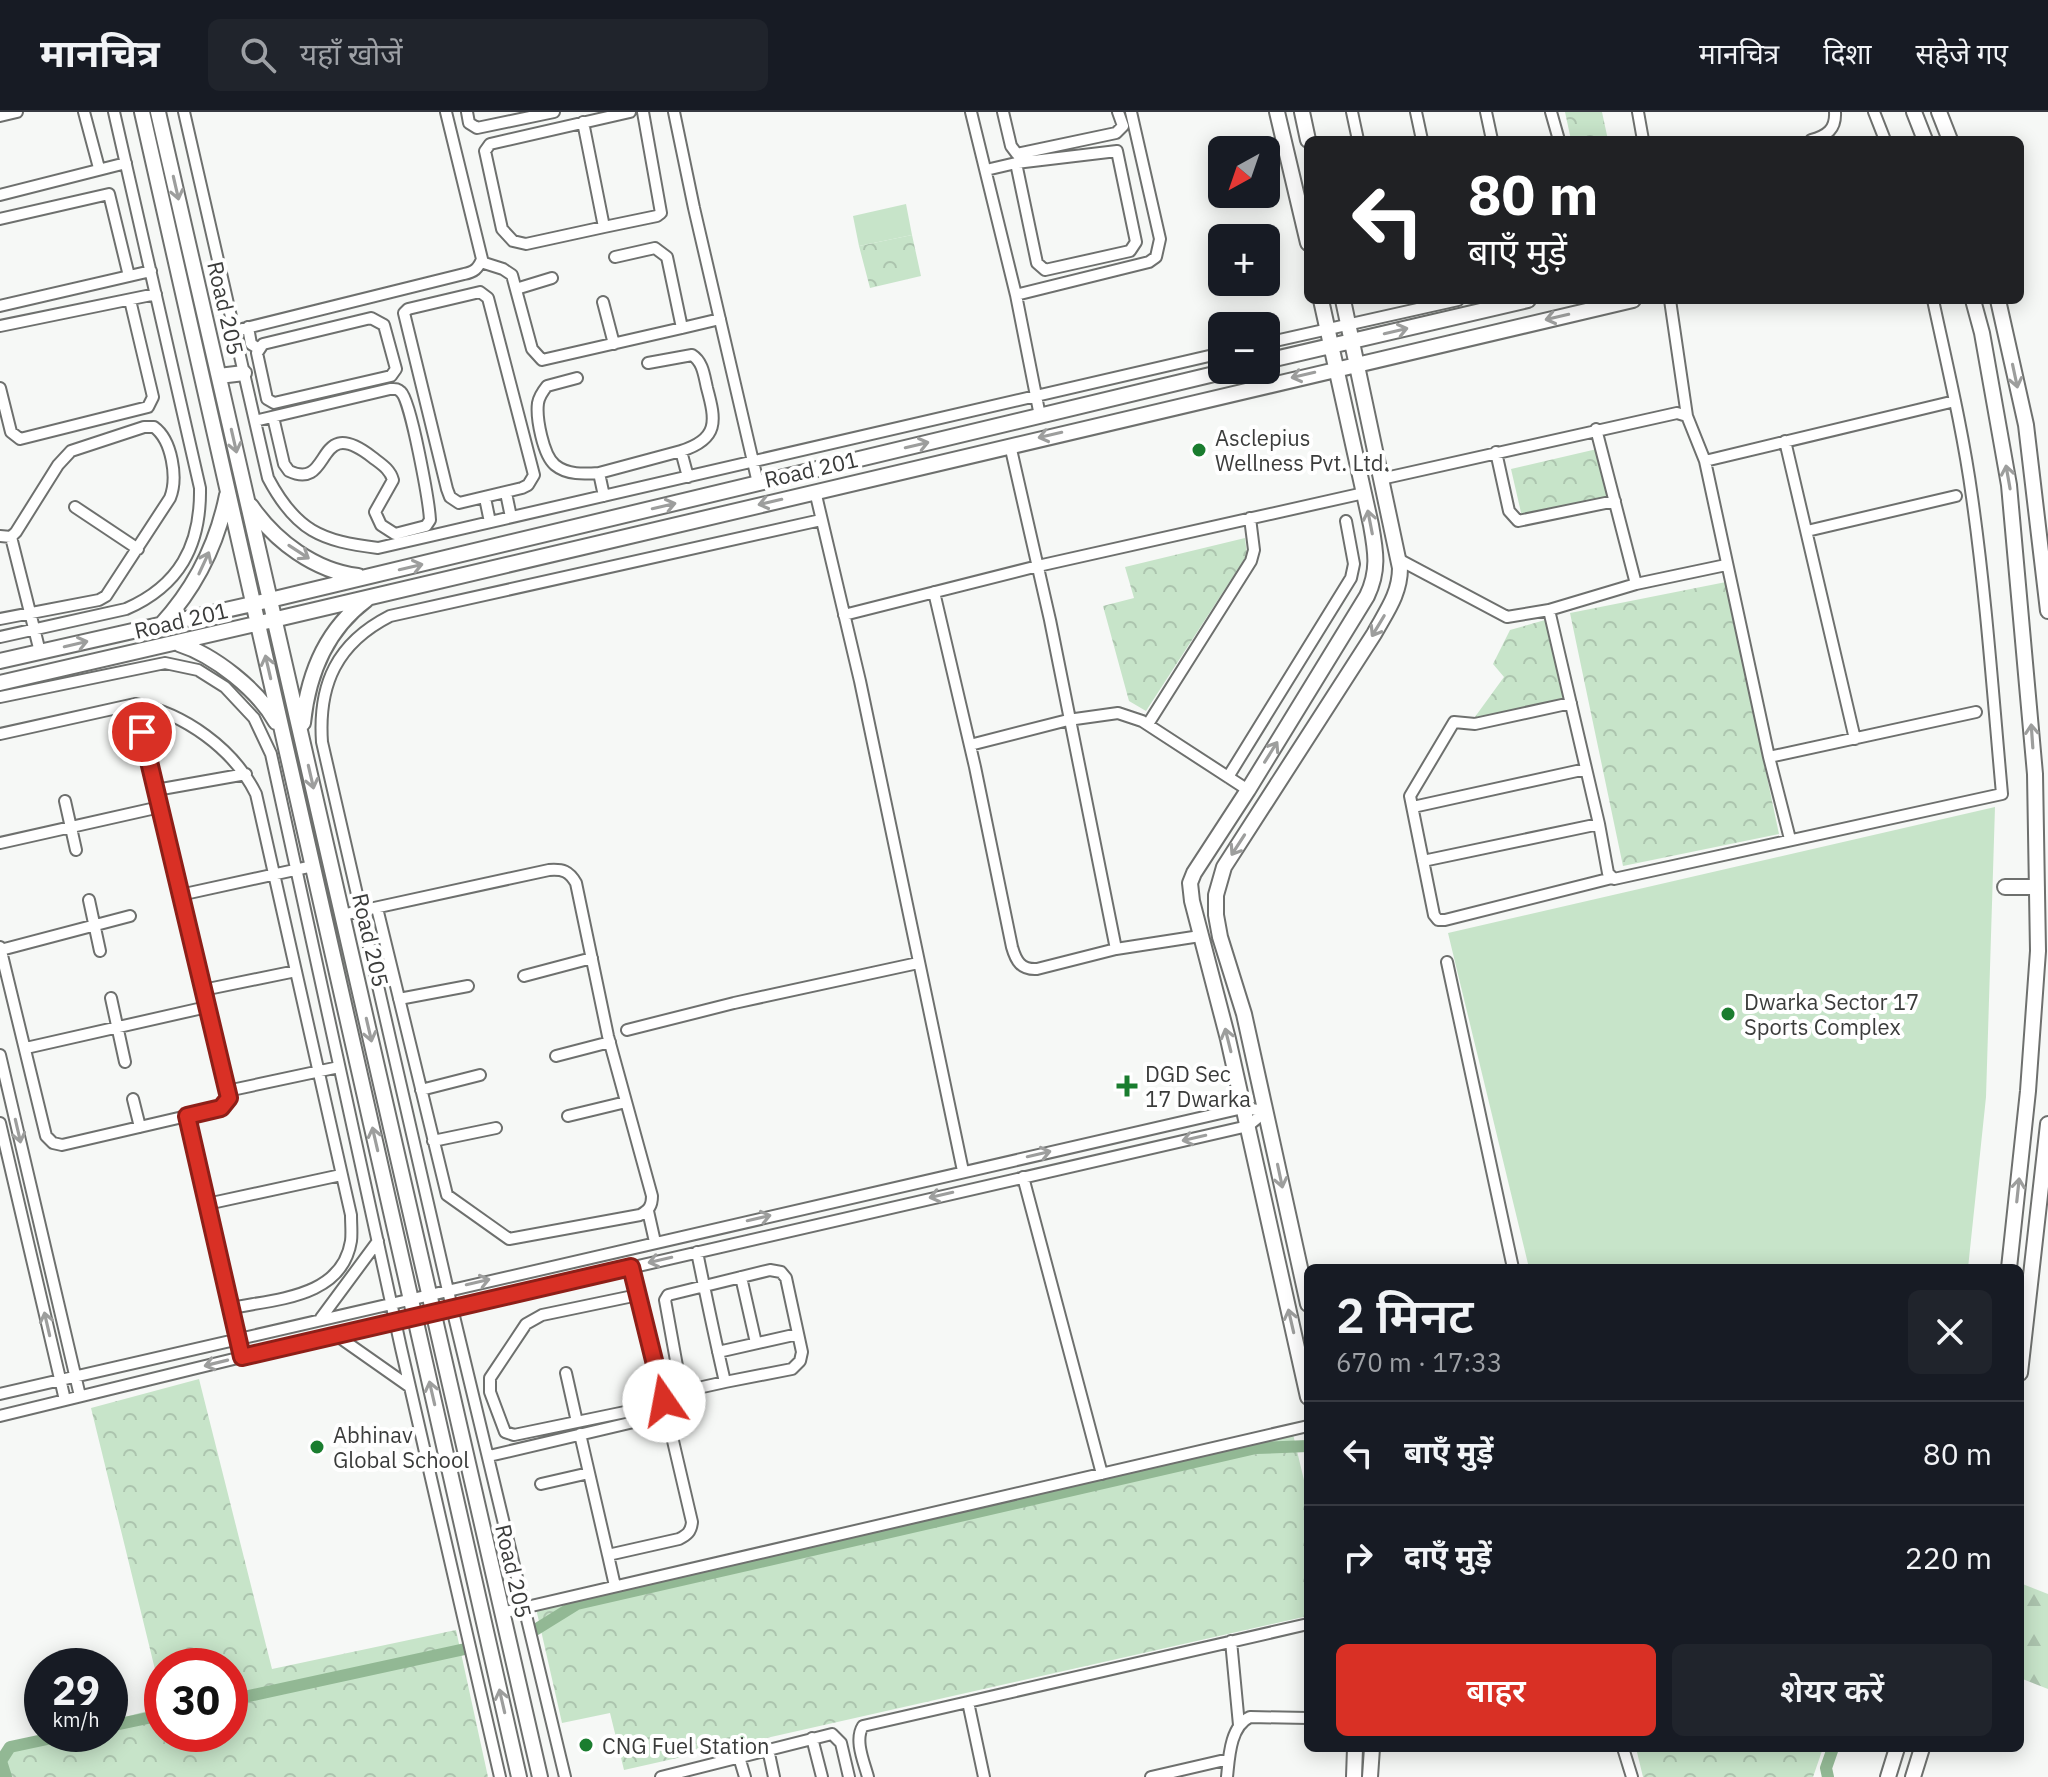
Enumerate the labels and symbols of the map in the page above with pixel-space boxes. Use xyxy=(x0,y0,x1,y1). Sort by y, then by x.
north arrow xyxy=(1208,136,1280,208)
one-way arrow xyxy=(169,175,184,200)
street label: Road 205 xyxy=(201,258,251,358)
one-way arrow xyxy=(1544,310,1570,325)
one-way arrow xyxy=(1383,323,1409,338)
one-way arrow xyxy=(2008,363,2023,388)
one-way arrow xyxy=(1291,368,1316,383)
place label: Asclepius Wellness Pvt. Ltd. xyxy=(1215,423,1390,477)
one-way arrow xyxy=(227,428,242,454)
one-way arrow xyxy=(1038,428,1064,443)
one-way arrow xyxy=(904,437,929,452)
marker: Asclepius Wellness Pvt. Ltd. xyxy=(1190,441,1208,459)
street label: Road 201 xyxy=(761,444,861,494)
one-way arrow xyxy=(1999,465,2014,490)
one-way arrow xyxy=(758,495,783,510)
one-way arrow xyxy=(651,498,676,513)
one-way arrow xyxy=(1362,509,1377,535)
one-way arrow xyxy=(287,543,309,560)
one-way arrow xyxy=(197,551,212,575)
one-way arrow xyxy=(398,558,424,573)
street label: Road 201 xyxy=(131,595,231,645)
one-way arrow xyxy=(1370,614,1386,637)
one-way arrow xyxy=(63,636,88,651)
one-way arrow xyxy=(260,655,275,680)
pin xyxy=(108,698,176,766)
one-way arrow xyxy=(2024,723,2039,749)
one-way arrow xyxy=(1264,741,1280,764)
one-way arrow xyxy=(304,763,319,789)
one-way arrow xyxy=(1229,834,1246,856)
street label: Road 205 xyxy=(346,890,396,990)
place label: Dwarka Sector 17 Sports Complex xyxy=(1744,987,1919,1041)
marker: Dwarka Sector 17 Sports Complex xyxy=(1719,1005,1737,1023)
one-way arrow xyxy=(362,1017,377,1042)
one-way arrow xyxy=(1219,1028,1234,1053)
place label: DGD Sec 17 Dwarka xyxy=(1145,1059,1251,1113)
marker: DGD Sec 17 Dwarka xyxy=(1116,1075,1138,1097)
one-way arrow xyxy=(11,1118,26,1143)
one-way arrow xyxy=(367,1127,382,1153)
one-way arrow xyxy=(1182,1131,1208,1146)
one-way arrow xyxy=(1026,1146,1051,1161)
one-way arrow xyxy=(1273,1163,1288,1188)
one-way arrow xyxy=(2011,1178,2026,1204)
one-way arrow xyxy=(928,1189,954,1204)
one-way arrow xyxy=(745,1210,771,1225)
one-way arrow xyxy=(648,1253,673,1268)
one-way arrow xyxy=(464,1274,490,1289)
one-way arrow xyxy=(1283,1309,1298,1334)
one-way arrow xyxy=(39,1312,54,1338)
one-way arrow xyxy=(203,1357,229,1372)
position arrow xyxy=(622,1359,706,1443)
one-way arrow xyxy=(424,1380,439,1406)
place label: Abhinav Global School xyxy=(333,1420,469,1474)
marker: Abhinav Global School xyxy=(308,1438,326,1456)
street label: Road 205 xyxy=(489,1521,539,1621)
speed limit sign: 30 xyxy=(144,1648,248,1752)
one-way arrow xyxy=(494,1689,509,1714)
place label: CNG Fuel Station xyxy=(602,1731,770,1760)
marker: CNG Fuel Station xyxy=(577,1736,595,1754)

